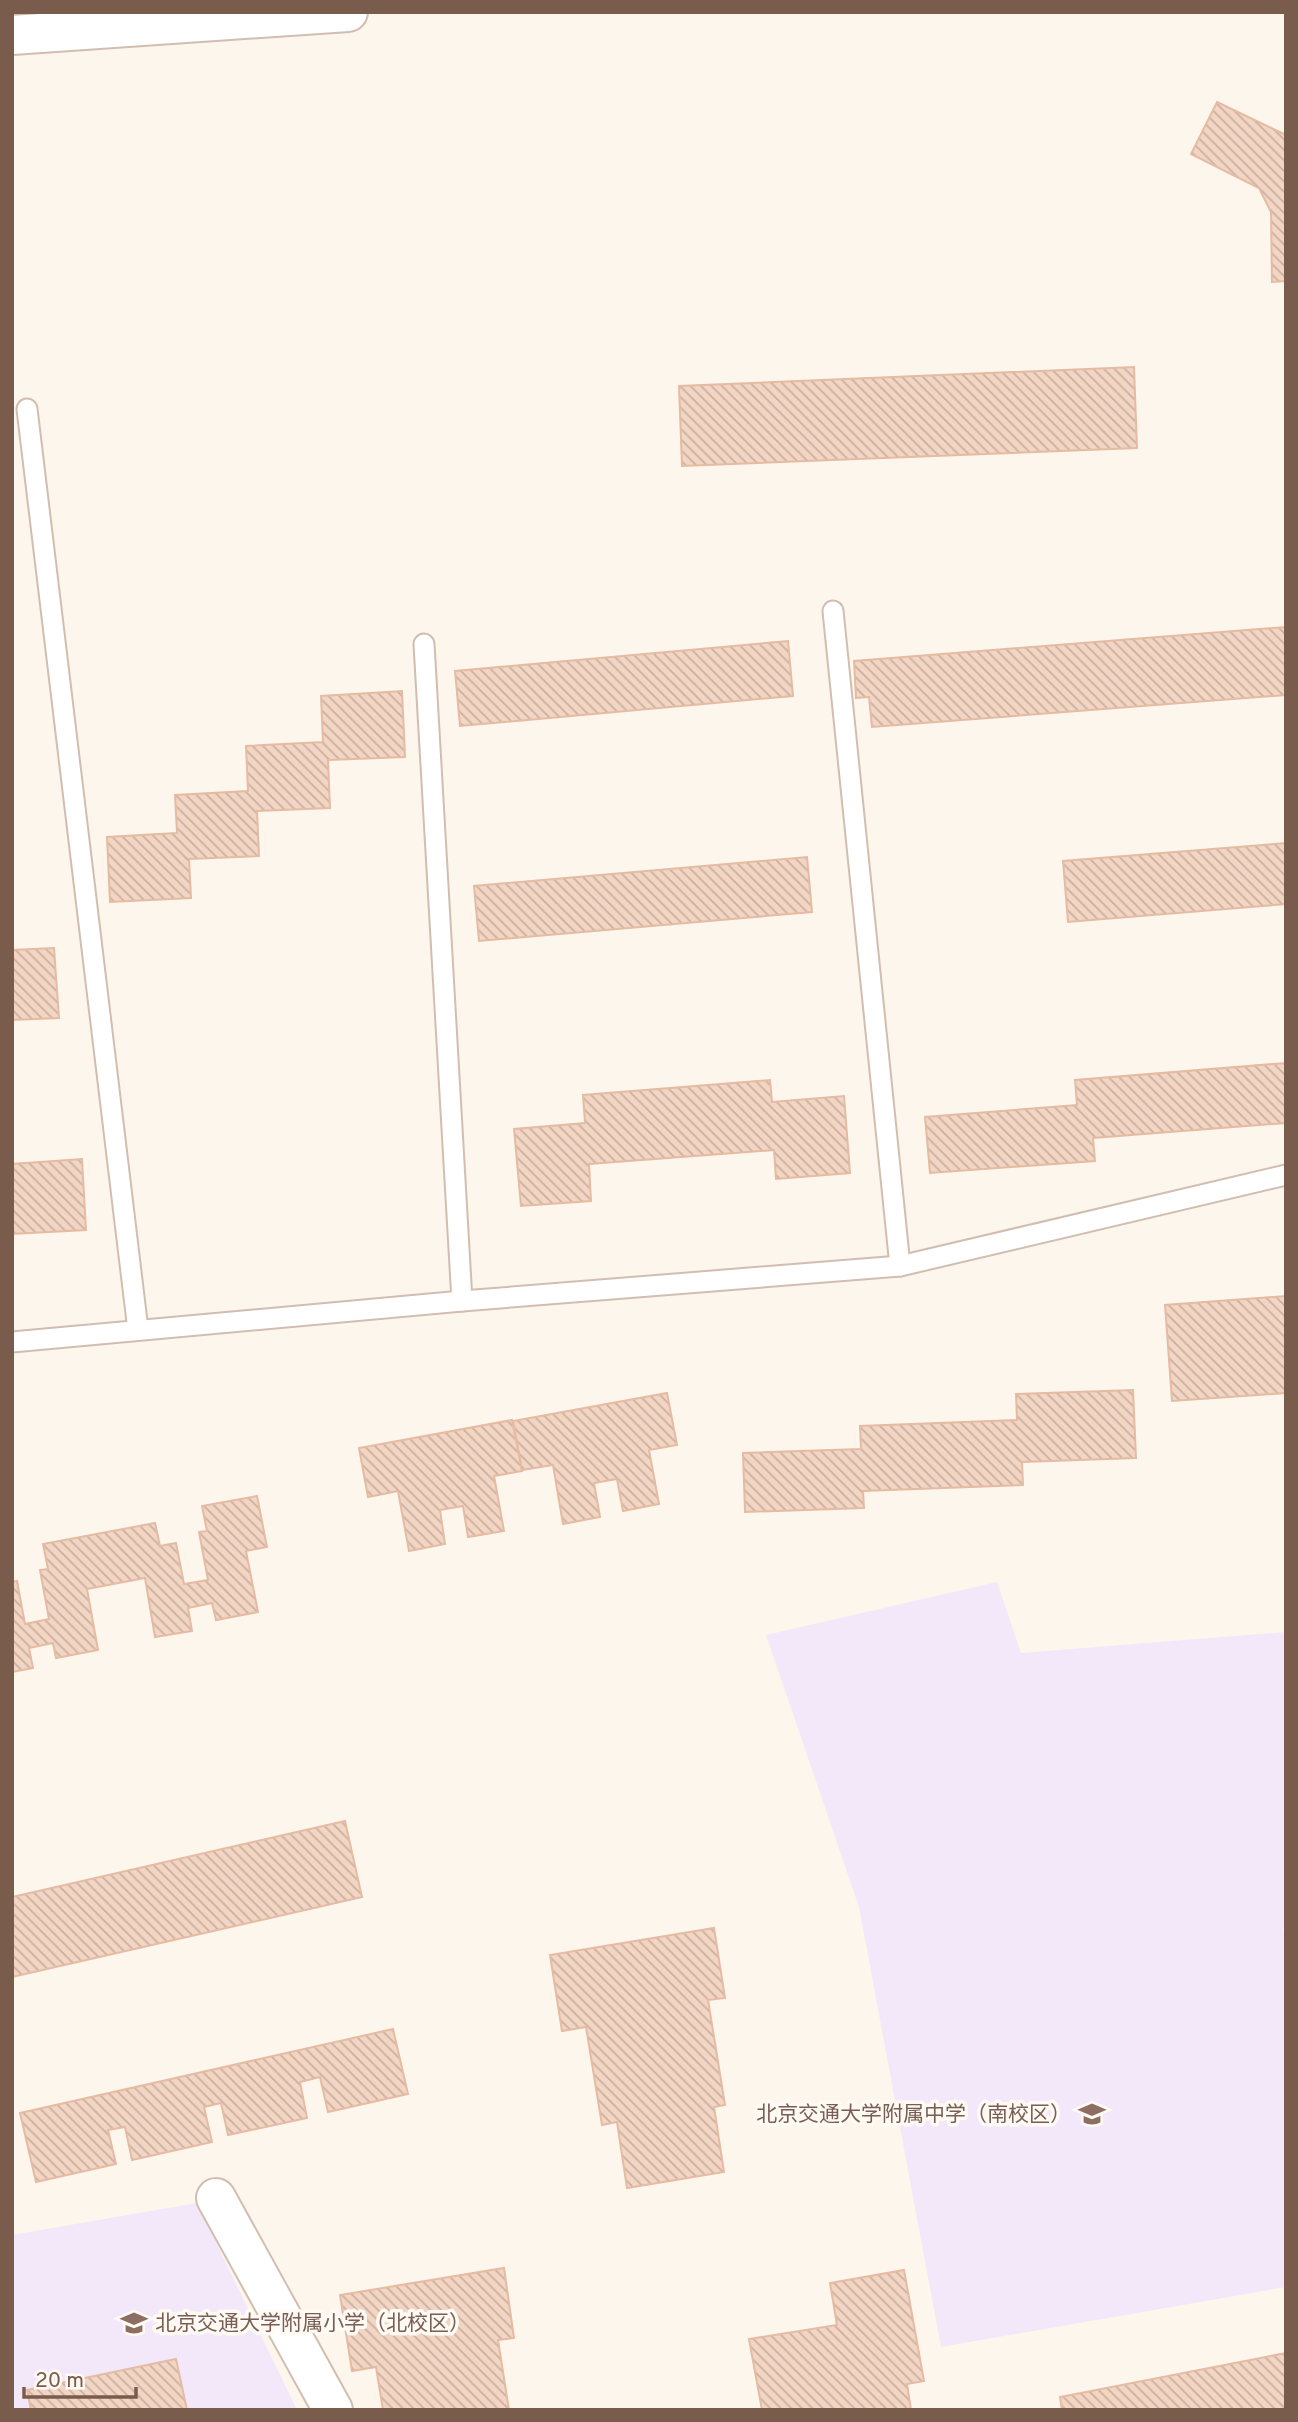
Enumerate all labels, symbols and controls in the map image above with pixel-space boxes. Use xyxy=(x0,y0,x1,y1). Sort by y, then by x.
school or university icon: 北京交通大学附属中学（南校区） xyxy=(1077,2099,1107,2129)
place label: 北京交通大学附属中学（南校区） xyxy=(756,2102,1071,2129)
school or university icon: 北京交通大学附属小学（北校区） xyxy=(119,2308,149,2338)
place label: 北京交通大学附属小学（北校区） xyxy=(155,2311,470,2338)
scale bar xyxy=(24,2356,136,2400)
text: 20 m xyxy=(35,2368,84,2395)

